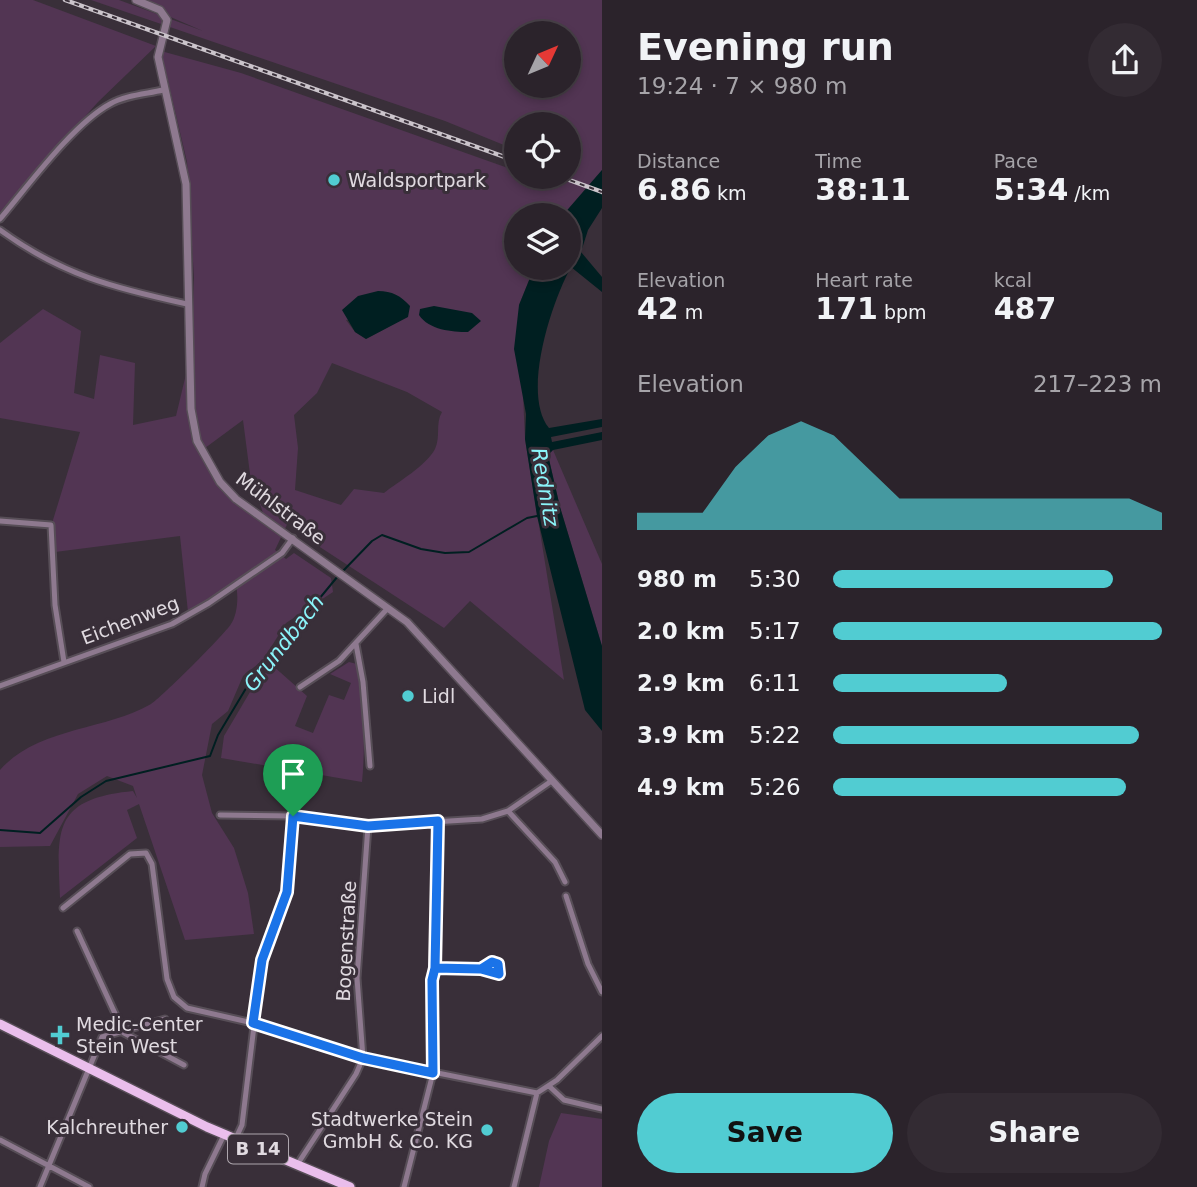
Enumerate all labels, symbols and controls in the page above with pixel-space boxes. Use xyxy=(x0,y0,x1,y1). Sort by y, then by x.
north arrow xyxy=(504,21,581,98)
map controls xyxy=(504,21,581,280)
button: share xyxy=(1088,23,1162,97)
text: Evening run xyxy=(637,25,894,69)
text: 19:24 · 7 × 980 m xyxy=(637,73,847,99)
button: locate xyxy=(504,112,581,189)
text: Distance xyxy=(637,150,720,172)
text: Time xyxy=(815,150,862,172)
text: Pace xyxy=(994,150,1038,172)
place label: Waldsportpark xyxy=(348,169,486,191)
marker: Waldsportpark xyxy=(326,172,342,188)
text: 6.86 xyxy=(637,172,711,207)
text: 38:11 xyxy=(815,172,911,207)
text: 5:34 xyxy=(994,172,1068,207)
text: km xyxy=(711,182,747,204)
text: /km xyxy=(1068,182,1110,204)
button: layers xyxy=(504,203,581,280)
text: Elevation xyxy=(637,269,725,291)
text: Heart rate xyxy=(815,269,913,291)
text: kcal xyxy=(994,269,1032,291)
text: 42 xyxy=(637,291,679,326)
text: 171 xyxy=(815,291,878,326)
text: 487 xyxy=(994,291,1056,326)
text: m xyxy=(679,301,703,323)
text: bpm xyxy=(878,301,927,323)
text: Elevation xyxy=(637,371,744,397)
text: 217–223 m xyxy=(1033,371,1162,397)
water label: Rednitz xyxy=(526,446,564,529)
street label: Mühlstraße xyxy=(232,467,330,549)
text: 980 m xyxy=(637,566,717,592)
text: 5:30 xyxy=(749,566,801,592)
water label: Grundbach xyxy=(239,590,329,696)
street label: Eichenweg xyxy=(78,591,182,649)
text: 2.0 km xyxy=(637,618,725,644)
text: 5:17 xyxy=(749,618,801,644)
text: 2.9 km xyxy=(637,670,725,696)
text: 6:11 xyxy=(749,670,801,696)
place label: Lidl xyxy=(422,685,455,707)
marker: Lidl xyxy=(400,688,416,704)
text: 3.9 km xyxy=(637,722,725,748)
text: 5:22 xyxy=(749,722,801,748)
pin xyxy=(263,744,323,816)
icon: arrive xyxy=(274,755,312,793)
text: 4.9 km xyxy=(637,774,725,800)
text: 5:26 xyxy=(749,774,801,800)
street label: Bogenstraße xyxy=(332,880,360,1002)
place label: Medic-Center Stein West xyxy=(76,1013,203,1057)
marker: Medic-Center Stein West xyxy=(50,1025,70,1045)
button: Save xyxy=(637,1093,893,1173)
button: Share xyxy=(907,1093,1162,1173)
place label: Stadtwerke Stein GmbH & Co. KG xyxy=(311,1108,473,1152)
place label: Kalchreuther xyxy=(46,1116,168,1138)
marker: Kalchreuther xyxy=(174,1119,190,1135)
marker: Stadtwerke Stein GmbH & Co. KG xyxy=(479,1122,495,1138)
road number: B 14 xyxy=(228,1134,288,1164)

